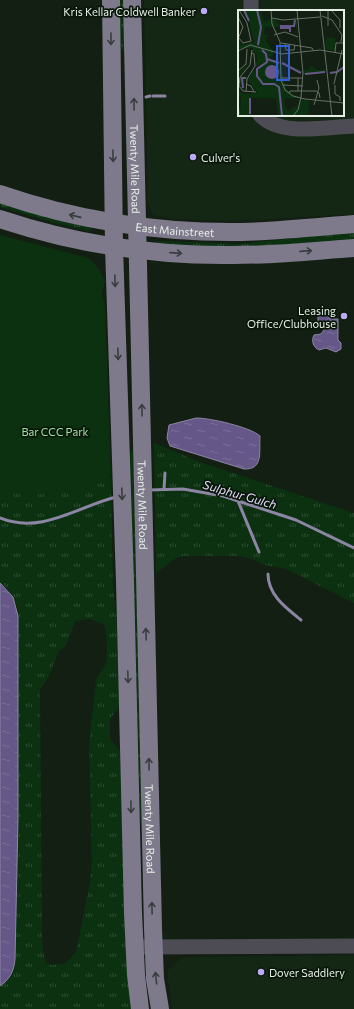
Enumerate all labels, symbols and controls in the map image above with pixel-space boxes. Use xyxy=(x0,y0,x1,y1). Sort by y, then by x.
place label: Kris Kellar Coldwell Banker xyxy=(63,5,197,18)
marker: Kris Kellar Coldwell Banker xyxy=(199,6,209,16)
inset map xyxy=(238,10,344,116)
one-way arrow xyxy=(107,32,115,45)
one-way arrow xyxy=(130,98,138,111)
street label: Twenty Mile Road xyxy=(128,124,143,214)
one-way arrow xyxy=(109,149,117,162)
place label: Culver's xyxy=(201,151,240,164)
marker: Culver's xyxy=(188,152,198,162)
one-way arrow xyxy=(69,211,82,219)
street label: East Mainstreet xyxy=(135,219,215,238)
one-way arrow xyxy=(299,248,312,255)
one-way arrow xyxy=(169,250,182,257)
one-way arrow xyxy=(111,274,119,287)
place label: Leasing Office/Clubhouse xyxy=(247,304,336,330)
marker: Leasing Office/Clubhouse xyxy=(339,311,349,321)
one-way arrow xyxy=(114,347,121,360)
one-way arrow xyxy=(138,404,146,417)
park label: Bar CCC Park xyxy=(21,425,89,438)
street label: Twenty Mile Road xyxy=(136,460,151,550)
water label: Sulphur Gulch xyxy=(202,477,279,511)
one-way arrow xyxy=(118,487,126,500)
one-way arrow xyxy=(142,628,150,641)
one-way arrow xyxy=(124,670,132,683)
one-way arrow xyxy=(145,758,153,771)
street label: Twenty Mile Road xyxy=(143,784,158,874)
one-way arrow xyxy=(127,800,135,813)
one-way arrow xyxy=(148,902,156,915)
place label: Dover Saddlery xyxy=(269,966,345,979)
marker: Dover Saddlery xyxy=(256,967,266,977)
one-way arrow xyxy=(152,972,159,985)

